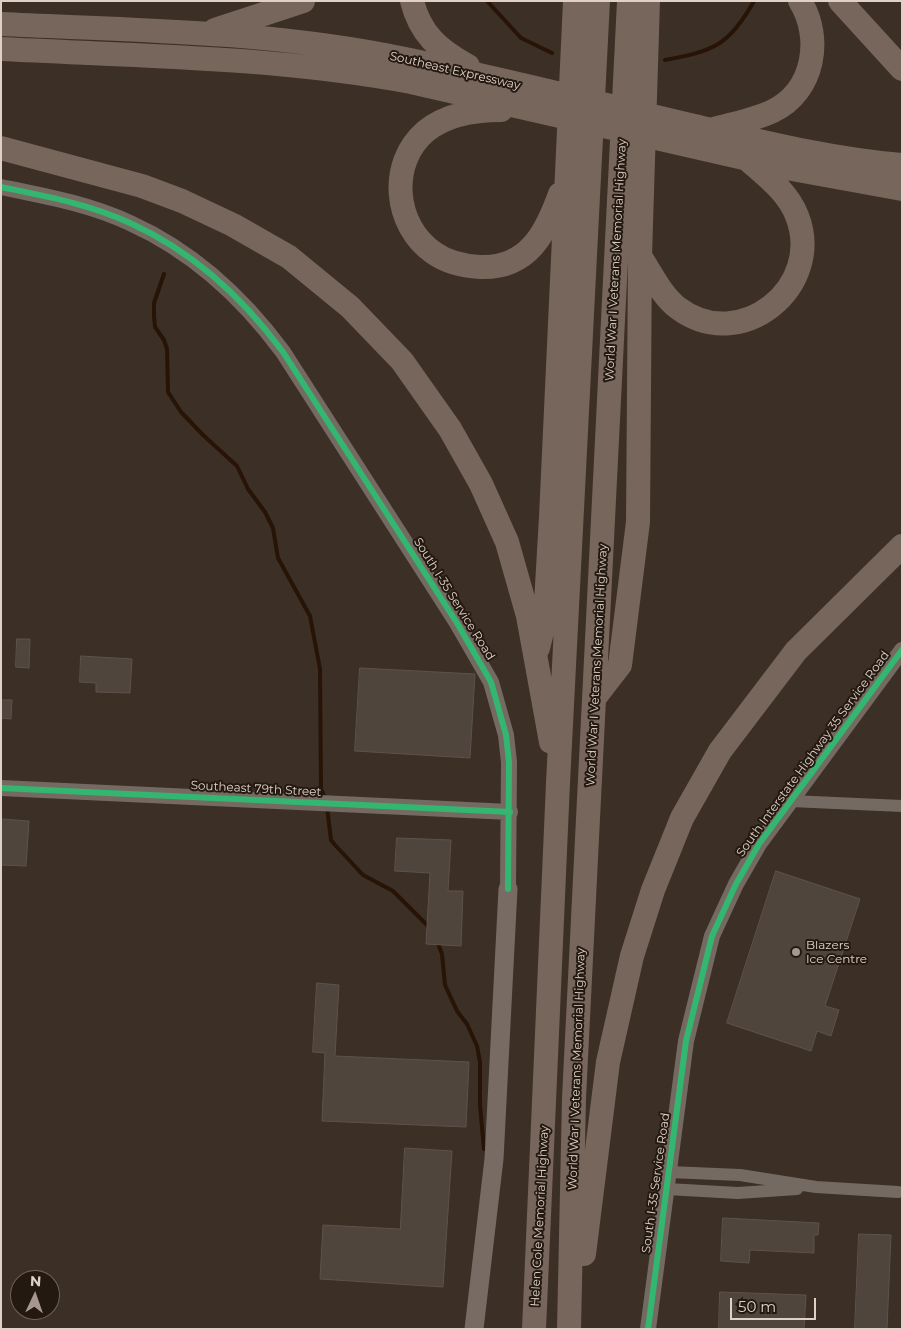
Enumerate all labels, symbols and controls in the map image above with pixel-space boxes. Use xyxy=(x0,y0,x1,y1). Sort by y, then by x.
street label: Southeast Expressway xyxy=(388,49,522,93)
street label: World War I Veterans Memorial Highway xyxy=(602,139,630,381)
street label: South I-35 Service Road xyxy=(410,535,498,663)
street label: World War I Veterans Memorial Highway xyxy=(583,544,611,786)
street label: South Interstate Highway 35 Service Road xyxy=(734,648,892,860)
street label: Southeast 79th Street xyxy=(190,778,322,800)
place label: Blazers Ice Centre xyxy=(806,938,867,966)
marker: Blazers Ice Centre xyxy=(790,946,802,958)
street label: World War I Veterans Memorial Highway xyxy=(566,948,588,1190)
street label: South I-35 Service Road xyxy=(639,1112,673,1254)
street label: Helen Cole Memorial Highway xyxy=(528,1125,552,1307)
north arrow xyxy=(10,1270,60,1320)
text: N xyxy=(30,1272,42,1290)
scale bar xyxy=(733,1288,819,1320)
text: 50 m xyxy=(738,1297,776,1316)

